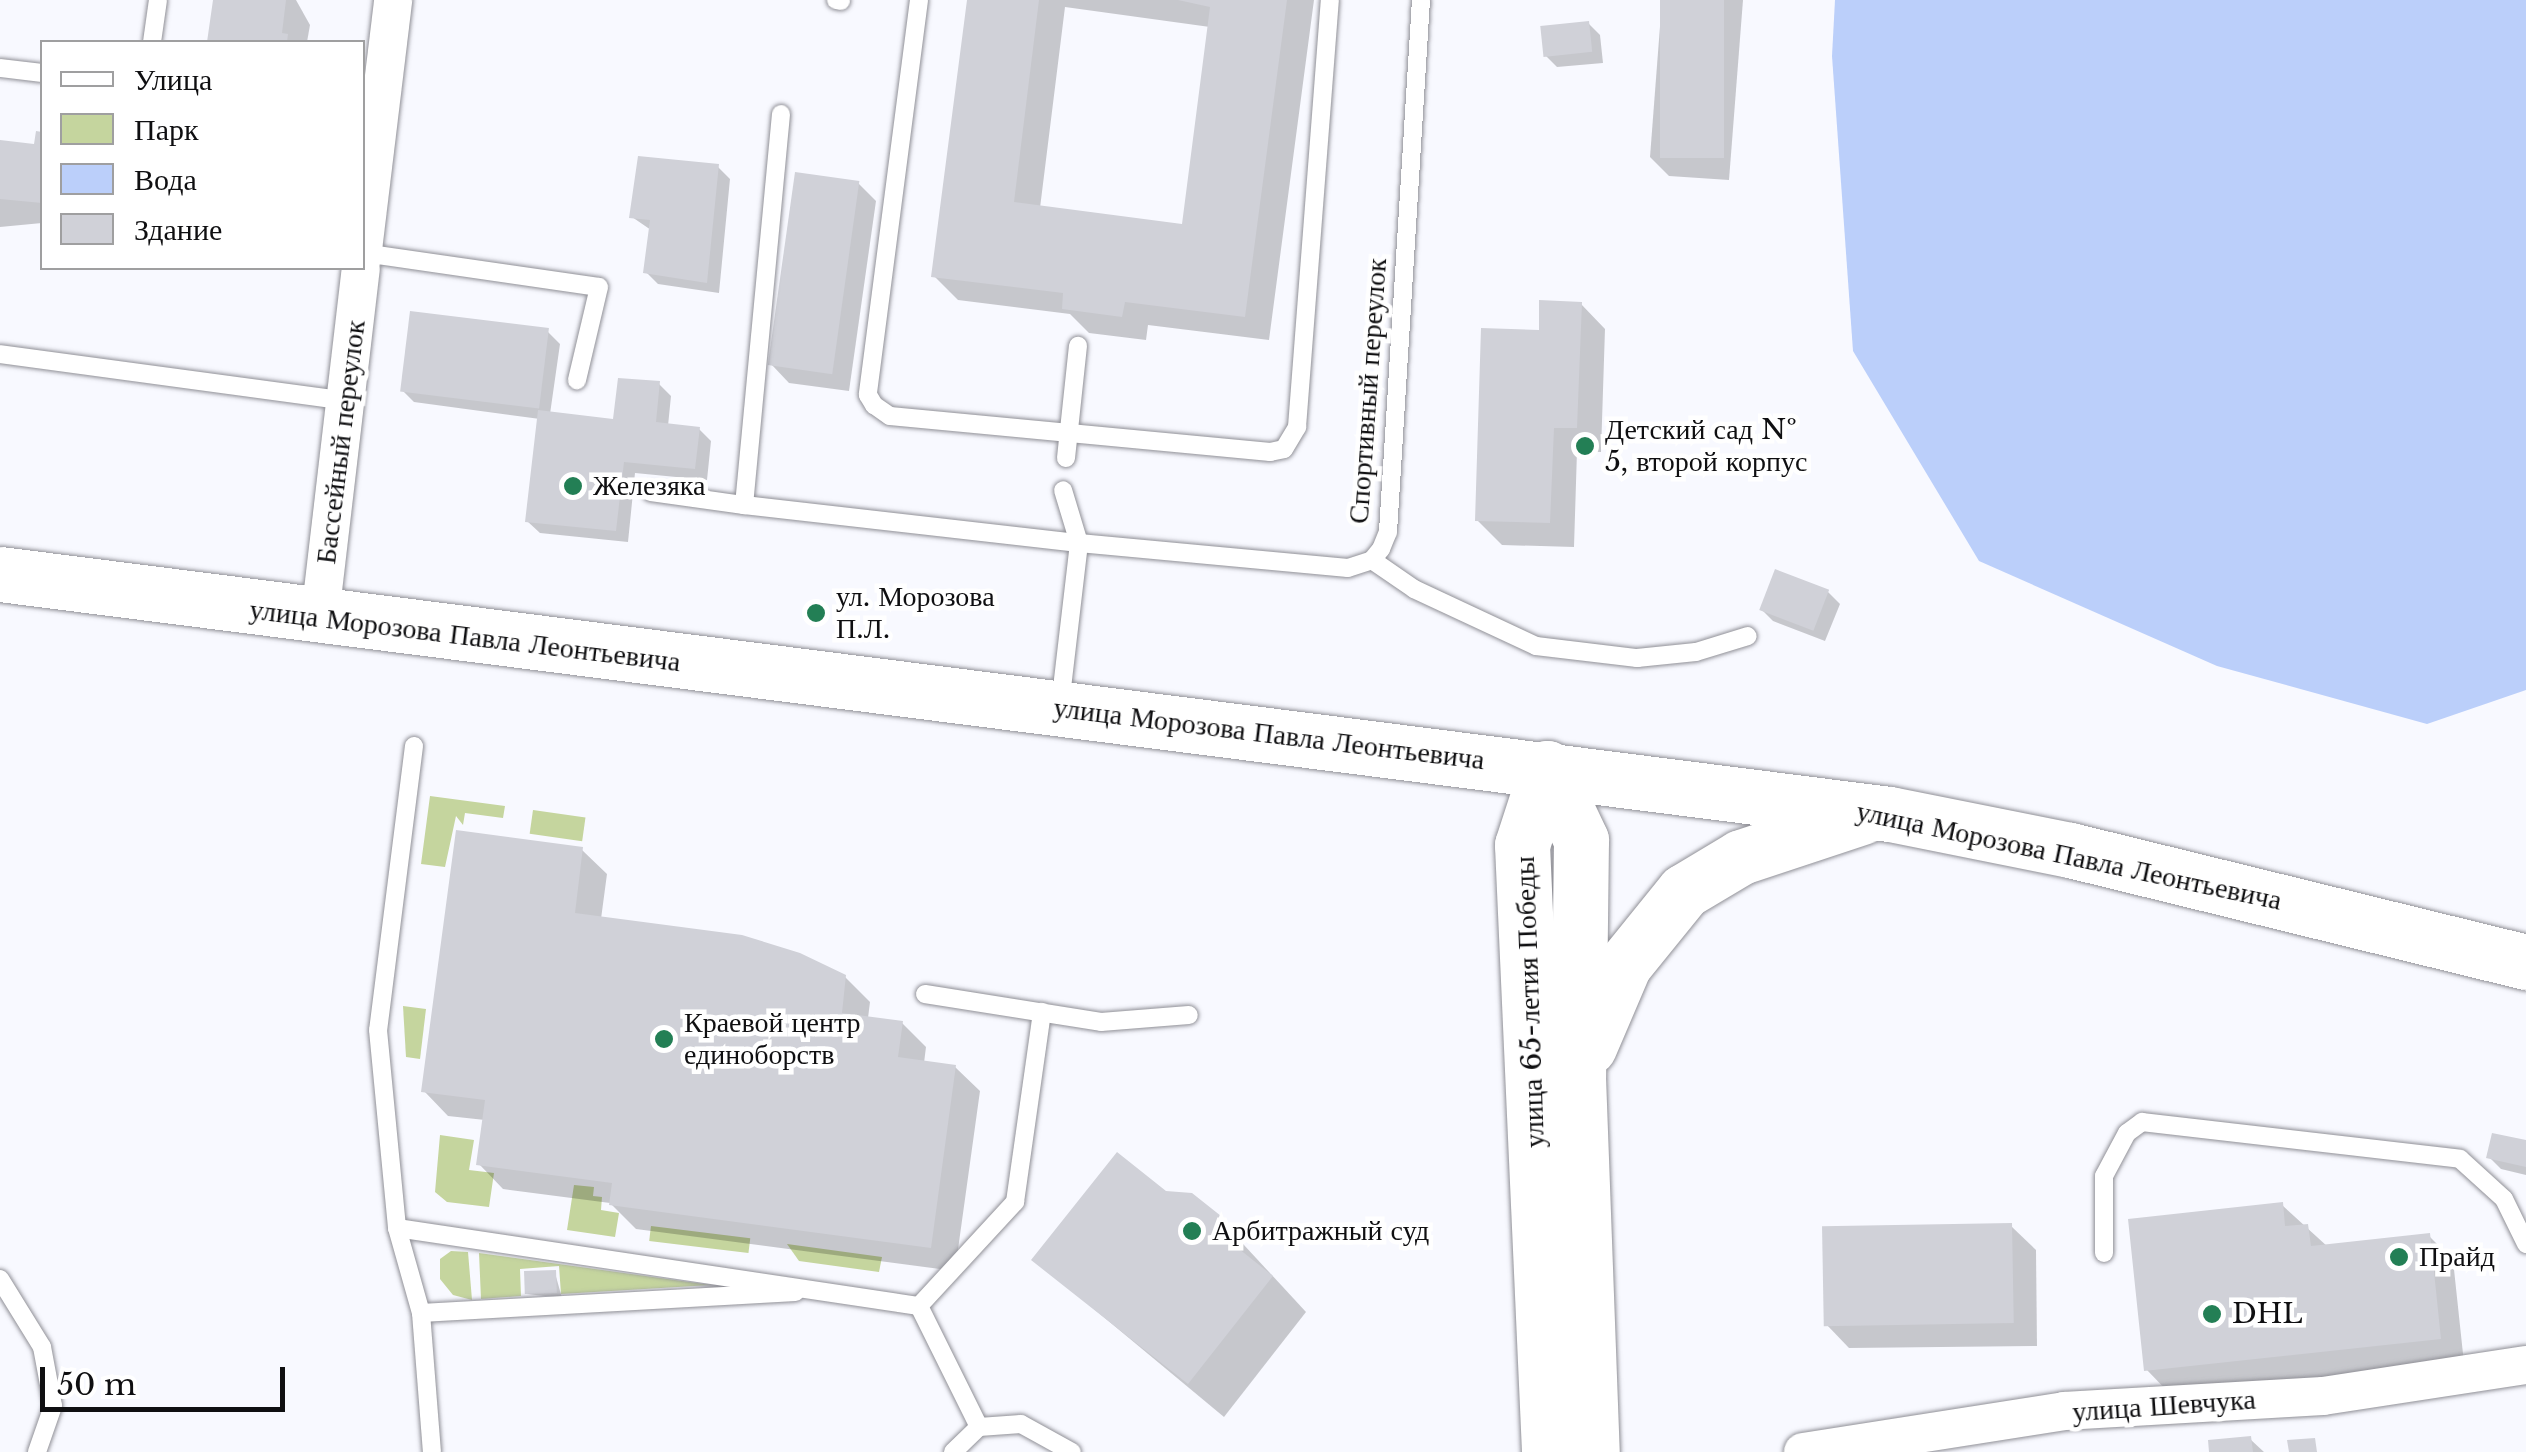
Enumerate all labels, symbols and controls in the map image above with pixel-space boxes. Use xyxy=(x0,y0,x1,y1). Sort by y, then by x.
legend xyxy=(40,40,365,270)
text: Улица xyxy=(134,61,212,98)
text: Парк xyxy=(134,111,199,148)
text: Вода xyxy=(134,161,197,198)
text: Здание xyxy=(134,211,222,248)
street label: Спортивный переулок xyxy=(1342,257,1394,525)
street label: Бассейный переулок xyxy=(309,318,373,566)
place label: Детский сад № 5, второй корпус xyxy=(1605,413,1807,479)
marker: Детский сад № 5, второй корпус xyxy=(1574,435,1596,457)
place label: Железяка xyxy=(593,469,705,503)
marker: Железяка xyxy=(562,475,584,497)
place label: ул. Морозова П.Л. xyxy=(836,580,995,646)
street label: улица Морозова Павла Леонтьевича xyxy=(248,593,682,679)
marker: ул. Морозова П.Л. xyxy=(805,602,827,624)
street label: улица Морозова Павла Леонтьевича xyxy=(1052,691,1486,777)
street label: улица Морозова Павла Леонтьевича xyxy=(1853,794,2285,918)
street label: улица 65-летия Победы xyxy=(1508,856,1552,1148)
place label: Краевой центр единоборств xyxy=(684,1006,861,1072)
marker: Краевой центр единоборств xyxy=(653,1028,675,1050)
place label: Арбитражный суд xyxy=(1212,1214,1429,1248)
marker: Арбитражный суд xyxy=(1181,1220,1203,1242)
place label: Прайд xyxy=(2419,1240,2495,1274)
marker: Прайд xyxy=(2388,1246,2410,1268)
place label: DHL xyxy=(2232,1297,2303,1331)
marker: DHL xyxy=(2201,1303,2223,1325)
scale bar xyxy=(45,1347,290,1409)
text: 50 m xyxy=(57,1366,136,1403)
street label: улица Шевчука xyxy=(2071,1383,2257,1429)

